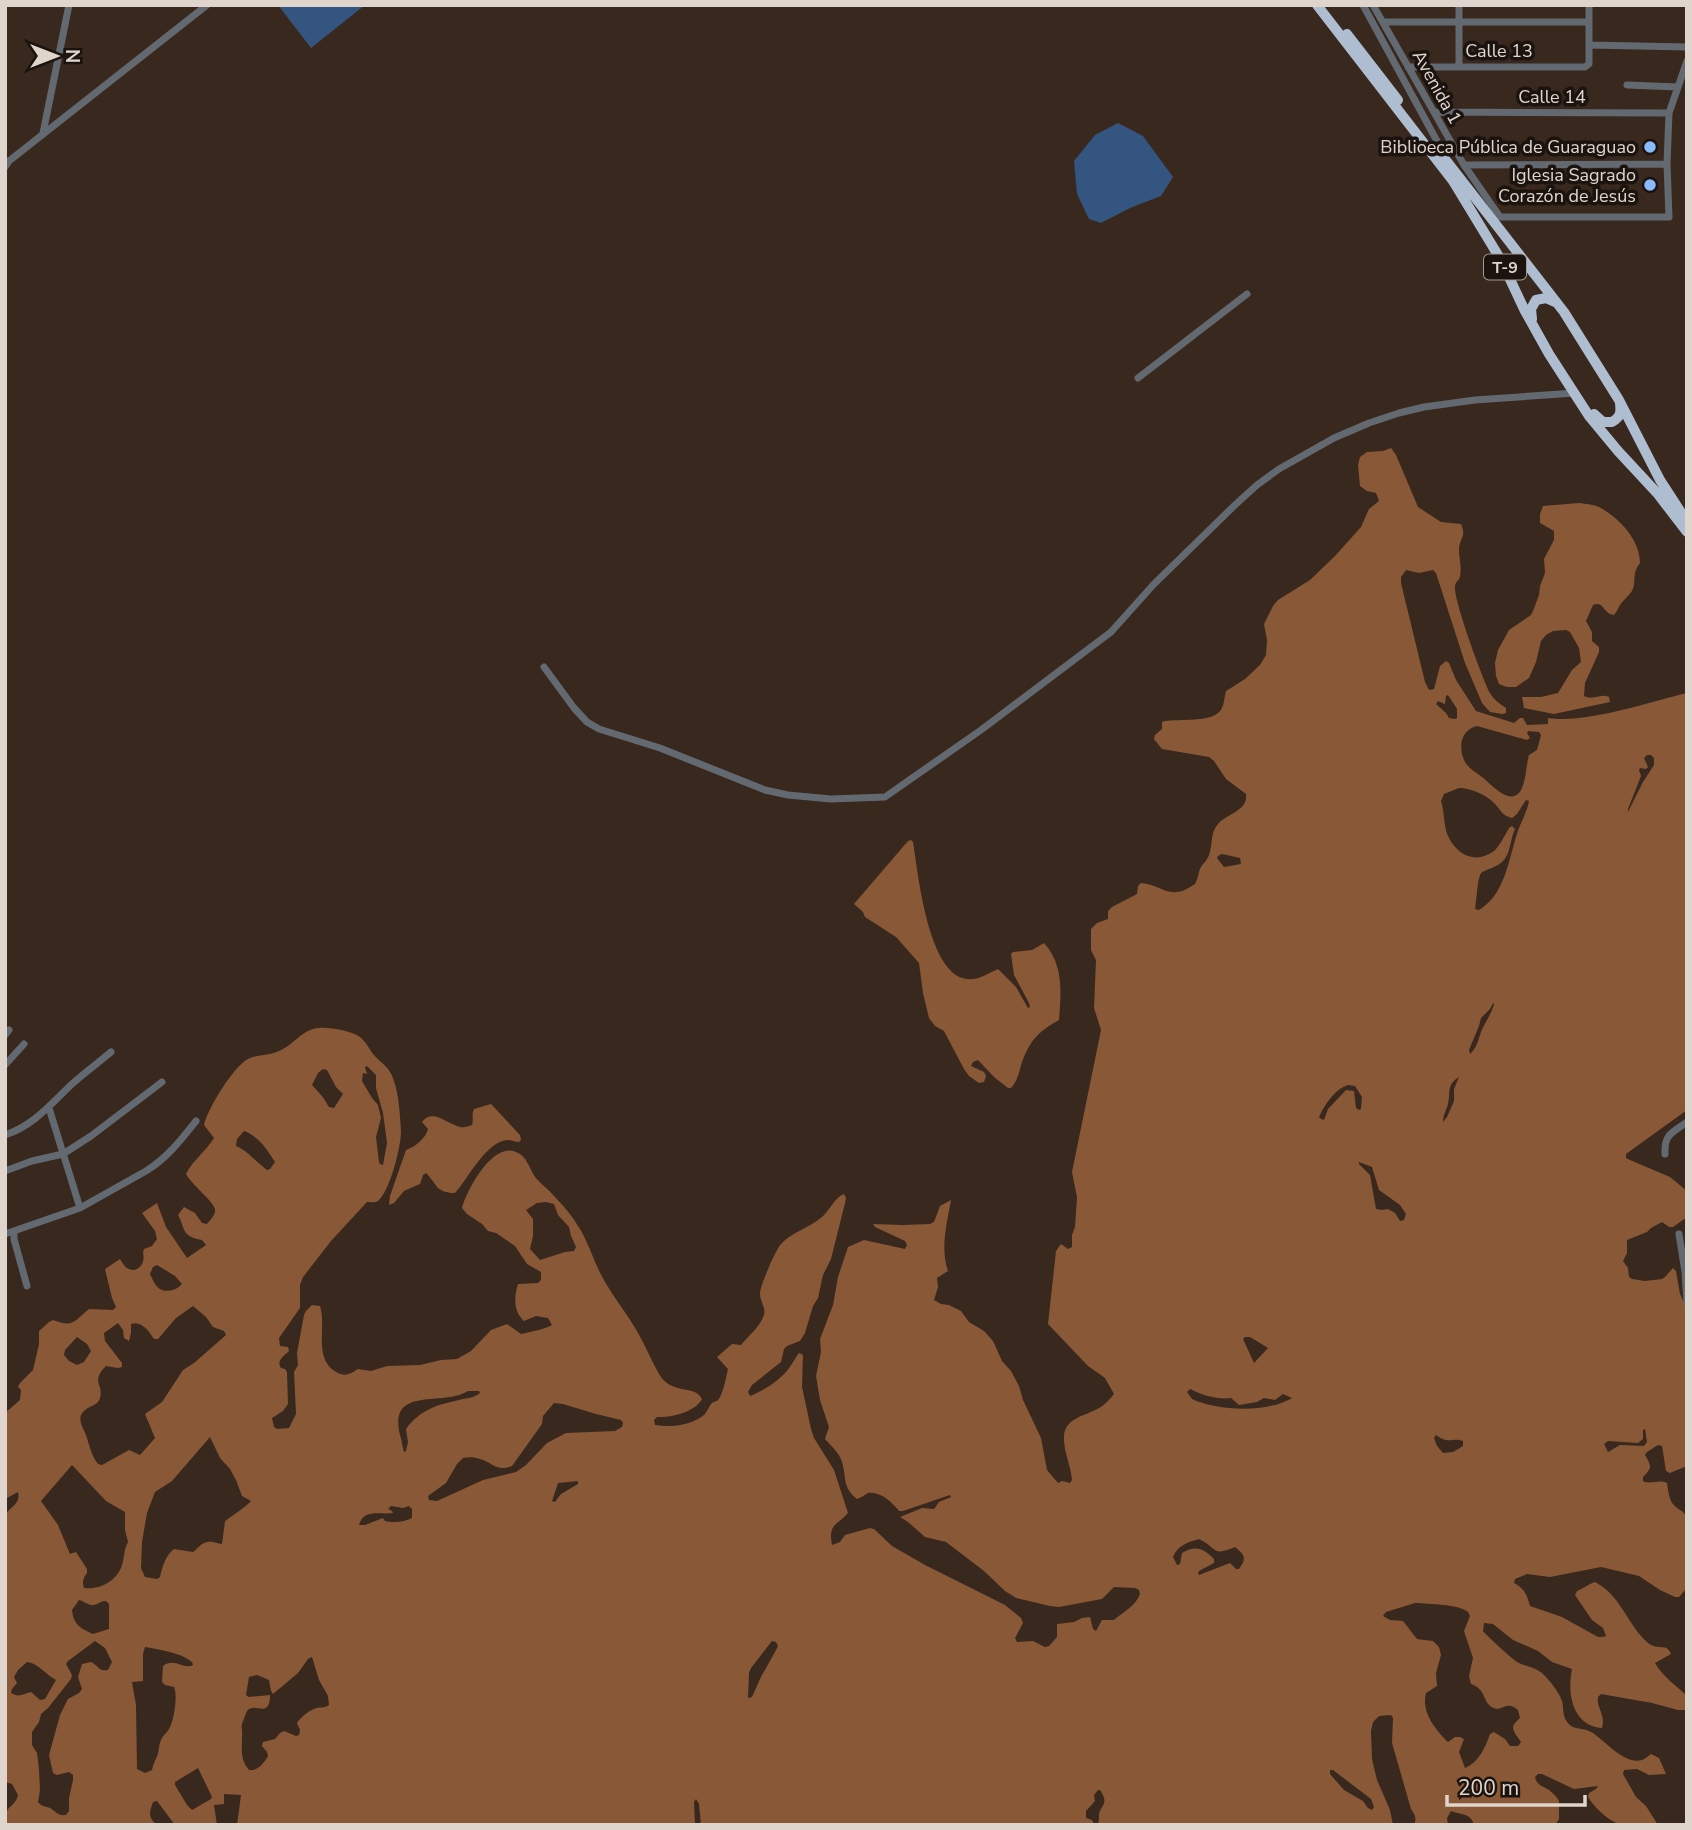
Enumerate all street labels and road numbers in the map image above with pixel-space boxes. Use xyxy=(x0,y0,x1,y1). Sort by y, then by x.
street label: Calle 13 xyxy=(1465,39,1533,63)
street label: Avenida 1 xyxy=(1407,46,1467,128)
street label: Calle 14 xyxy=(1518,85,1586,109)
road number: T-9 xyxy=(1484,255,1526,280)

